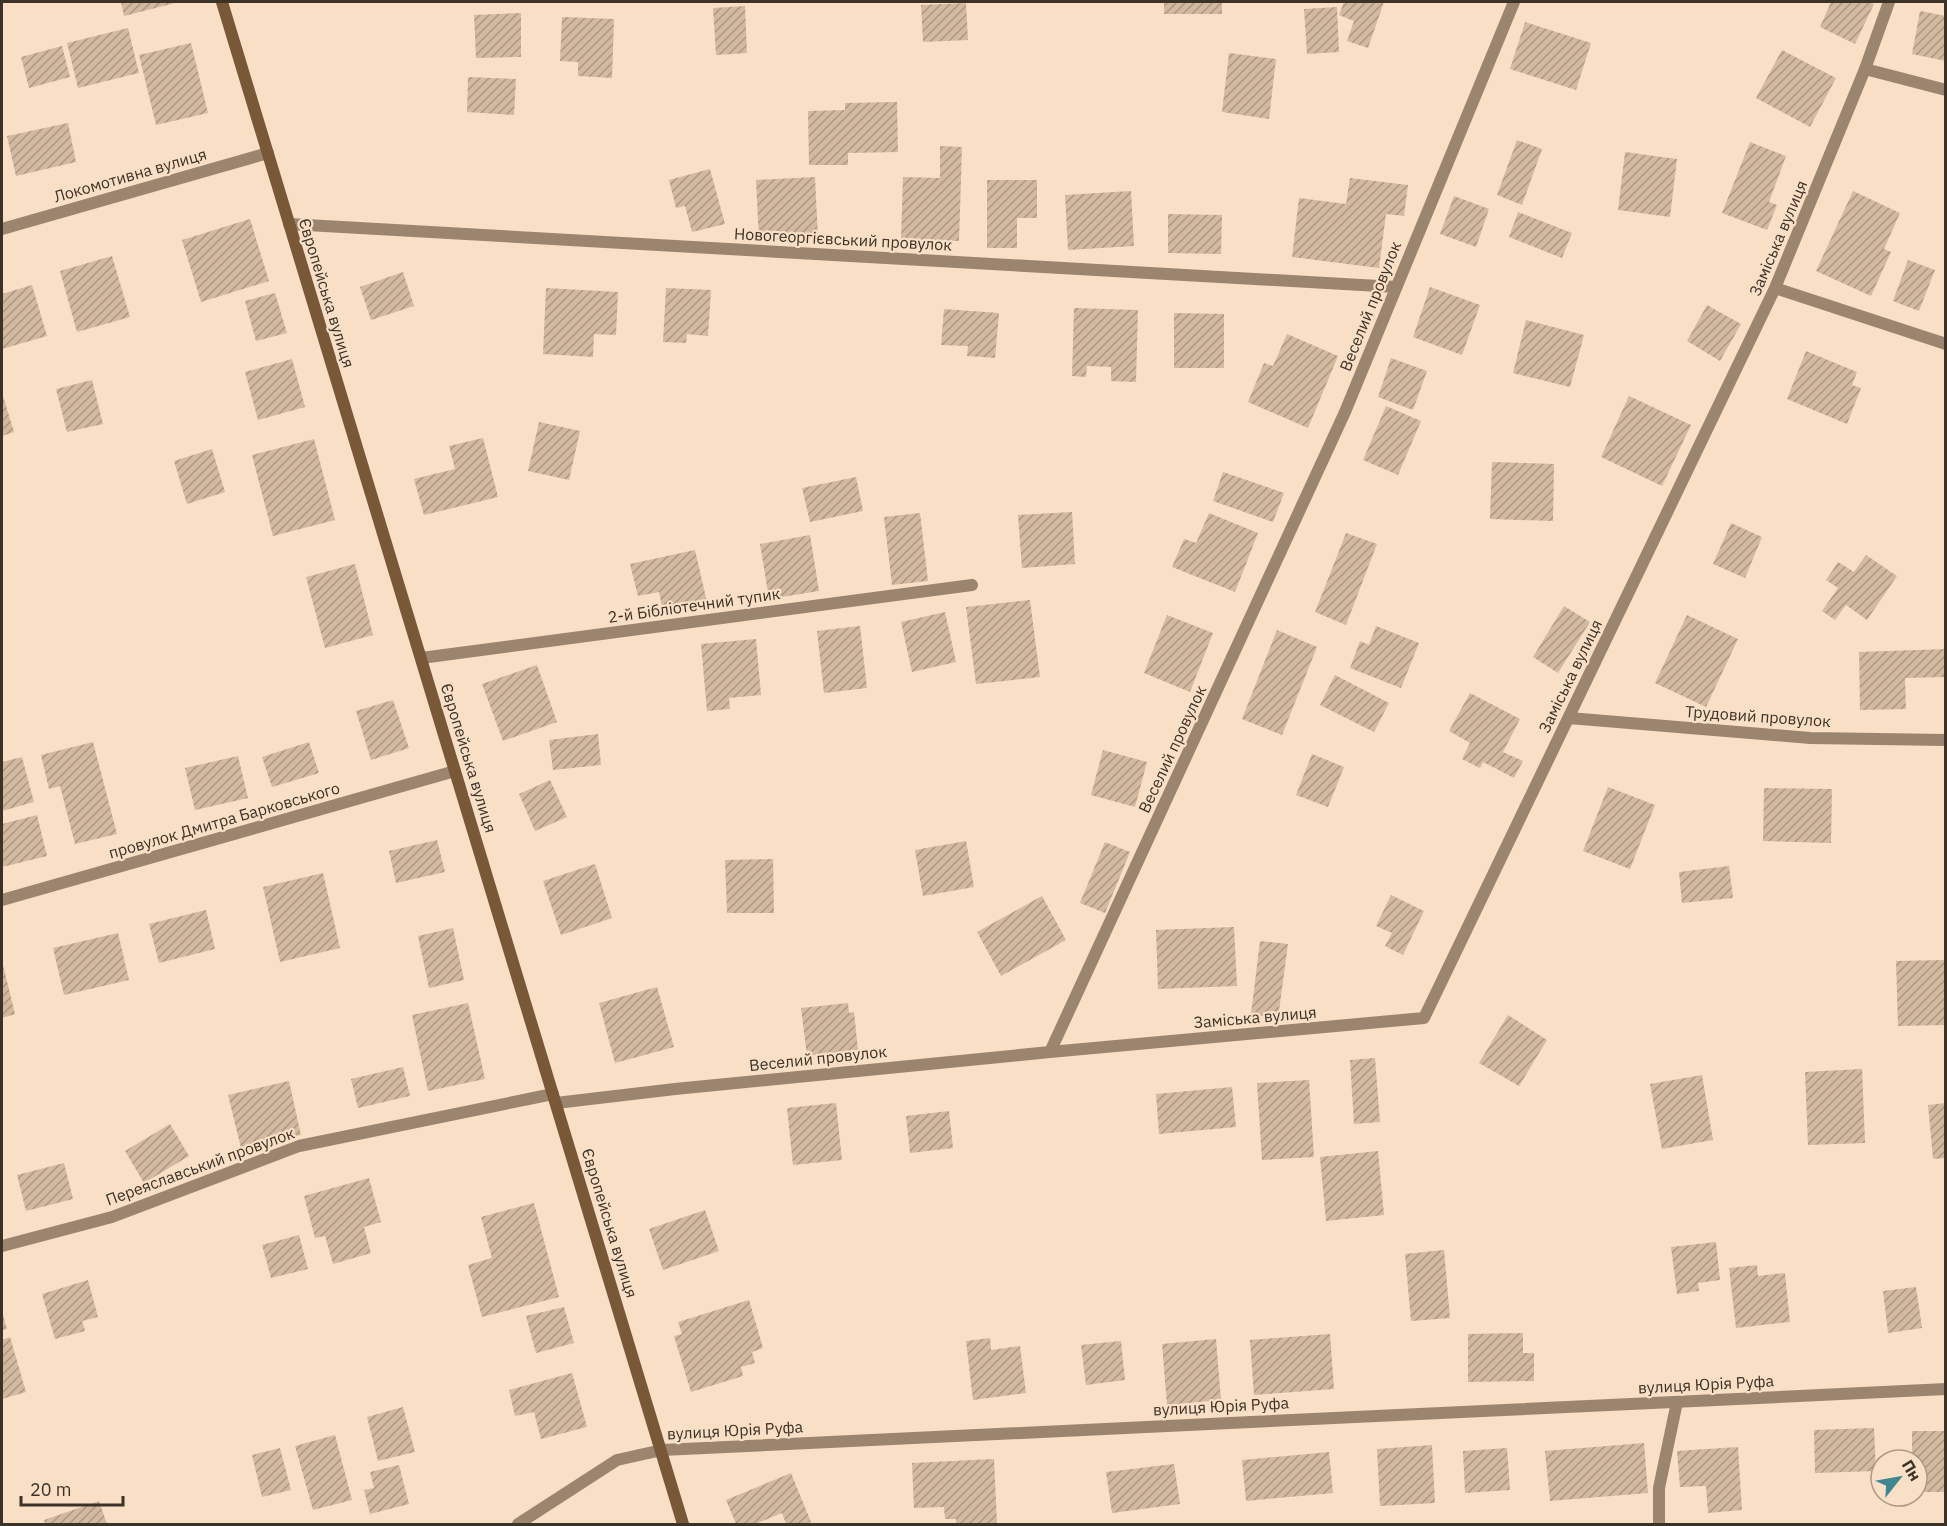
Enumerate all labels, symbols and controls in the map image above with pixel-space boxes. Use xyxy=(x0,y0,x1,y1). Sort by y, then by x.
street label: Локомотивна вулиця xyxy=(51,144,209,206)
street label: Заміська вулиця xyxy=(1745,177,1811,299)
street label: Європейська вулиця xyxy=(295,216,359,370)
street label: Новогеоргієвський провулок xyxy=(733,223,953,255)
street label: Веселий провулок xyxy=(1335,238,1405,374)
street label: 2-й Бібліотечний тупик xyxy=(607,583,782,627)
street label: Заміська вулиця xyxy=(1534,616,1606,736)
street label: Європейська вулиця xyxy=(437,681,501,835)
street label: Веселий провулок xyxy=(1134,682,1210,816)
street label: Трудовий провулок xyxy=(1684,701,1832,731)
street label: провулок Дмитра Барковського xyxy=(106,777,342,863)
street label: Заміська вулиця xyxy=(1193,1002,1317,1032)
street label: Веселий провулок xyxy=(748,1041,888,1075)
street label: Переяславський провулок xyxy=(103,1122,297,1210)
street label: Європейська вулиця xyxy=(578,1146,642,1300)
street label: вулиця Юрія Руфа xyxy=(1637,1370,1775,1398)
street label: вулиця Юрія Руфа xyxy=(1152,1392,1290,1420)
street label: вулиця Юрія Руфа xyxy=(666,1416,804,1444)
north arrow xyxy=(1869,1448,1929,1508)
text: Пн xyxy=(1898,1456,1926,1484)
scale bar xyxy=(21,1469,123,1507)
text: 20 m xyxy=(30,1478,72,1501)

